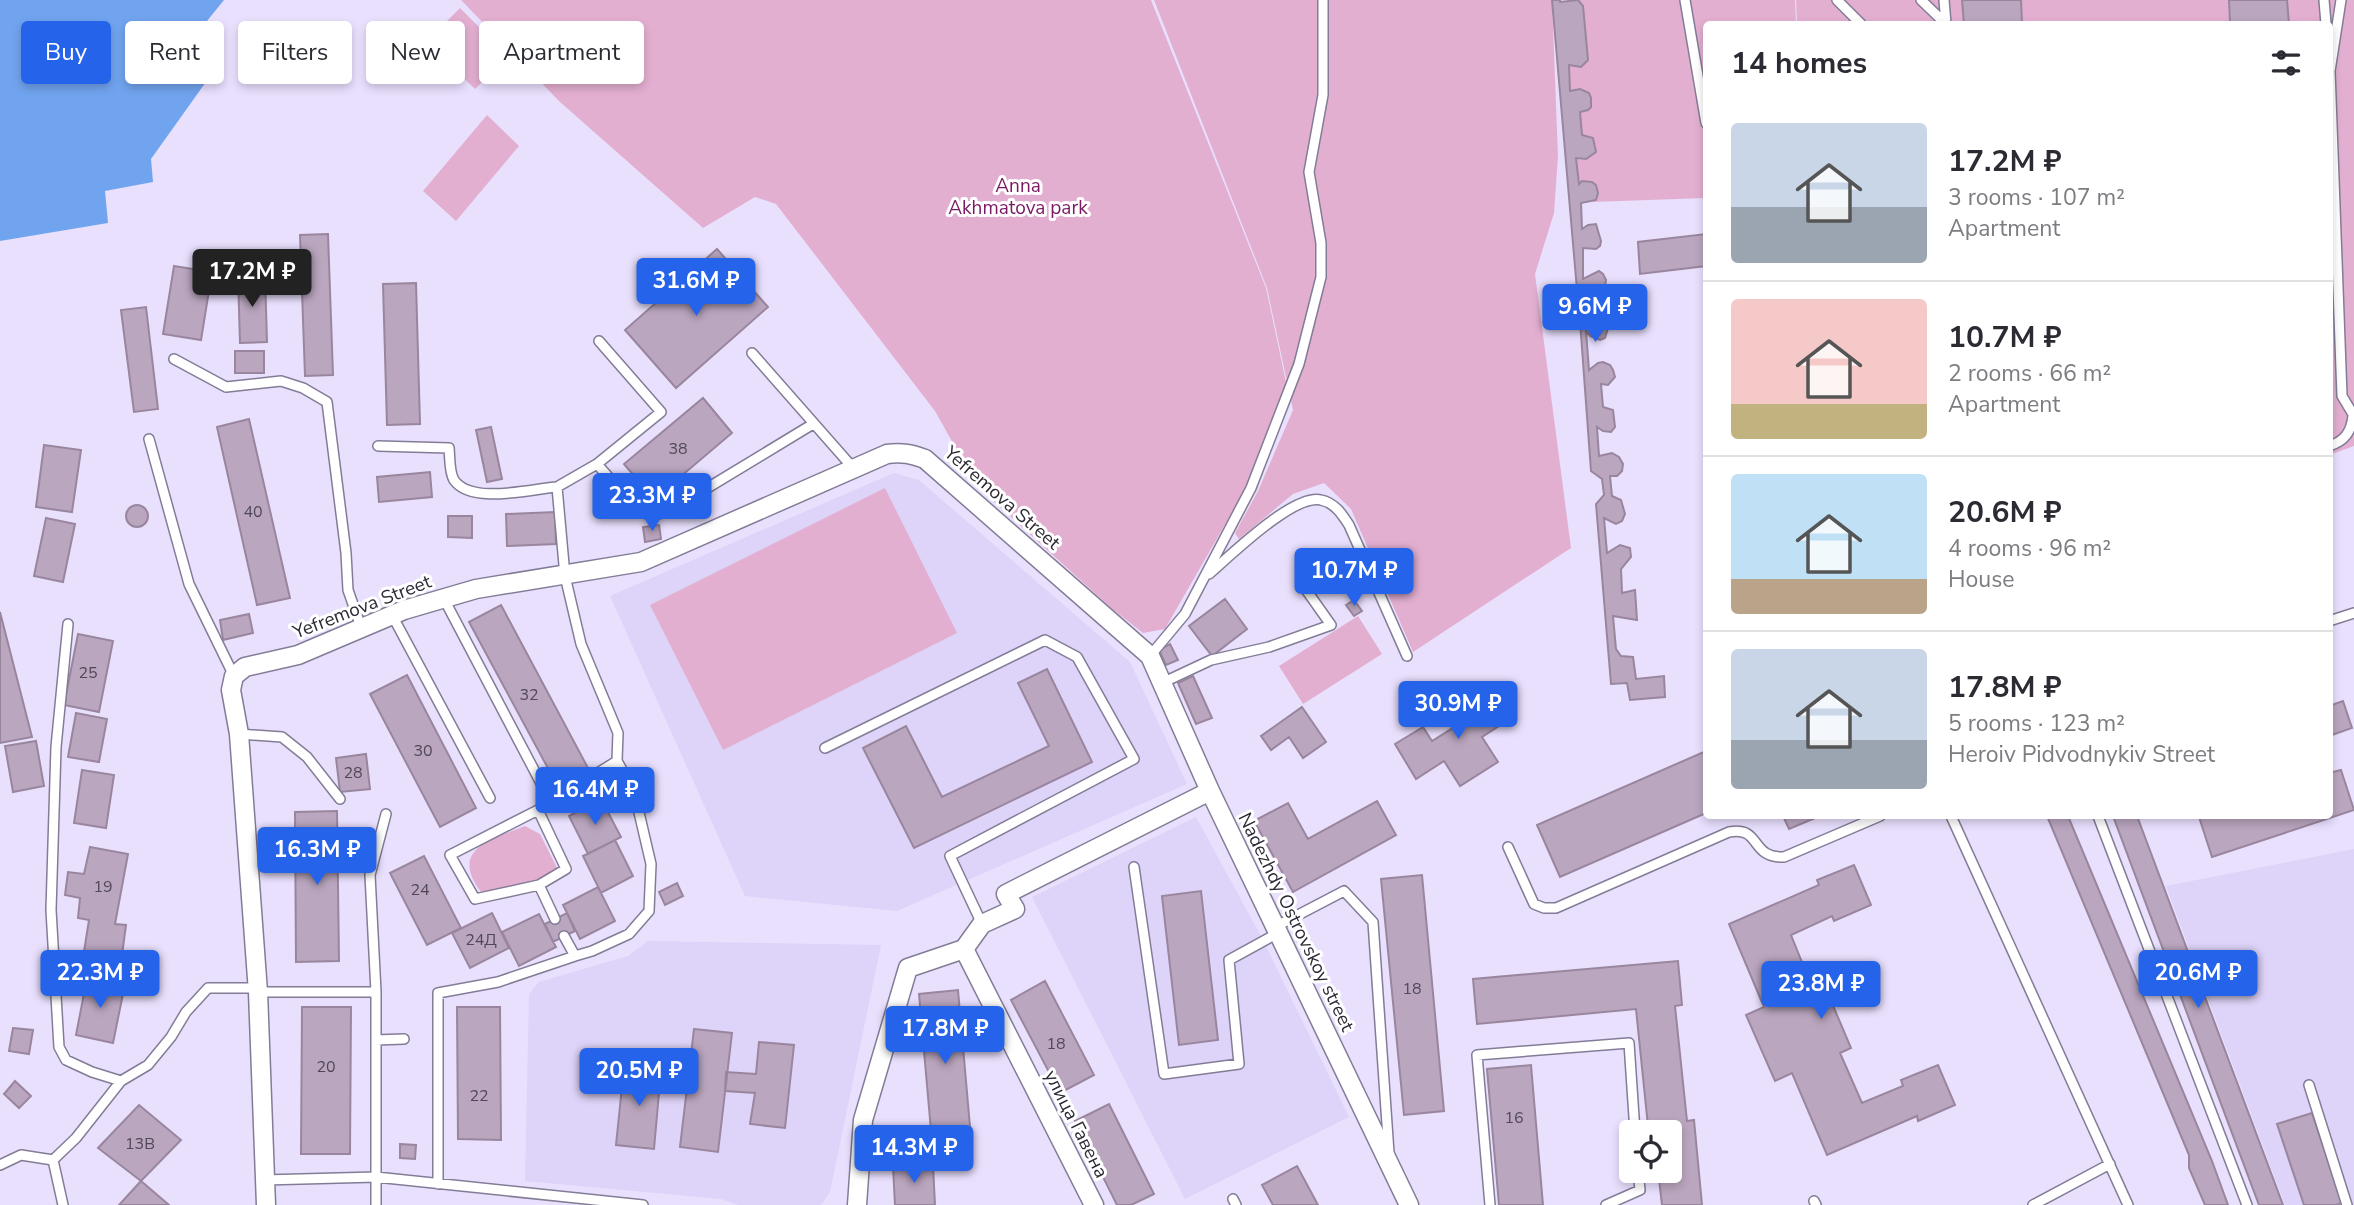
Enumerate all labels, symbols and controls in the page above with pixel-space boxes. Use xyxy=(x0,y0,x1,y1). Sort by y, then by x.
chip: Buy xyxy=(21,21,111,84)
chip: Rent xyxy=(125,21,224,84)
chip: Filters xyxy=(238,21,352,84)
chip: New xyxy=(366,21,465,84)
chip: Apartment xyxy=(479,21,644,84)
text: 14 homes xyxy=(1731,43,1867,84)
icon: filters xyxy=(2267,44,2305,82)
text: 17.2M ₽ xyxy=(1948,141,2062,182)
icon: home xyxy=(1787,151,1871,235)
park label: Anna Akhmatova park xyxy=(948,173,1088,221)
text: 3 rooms · 107 m² xyxy=(1948,182,2125,213)
text: Apartment xyxy=(1948,213,2060,244)
pin: 17.2M ₽ xyxy=(187,250,317,309)
text: 17.2M ₽ xyxy=(208,256,296,287)
pin: 31.6M ₽ xyxy=(631,258,761,318)
text: 31.6M ₽ xyxy=(652,265,740,296)
pin: 9.6M ₽ xyxy=(1538,284,1652,344)
text: 9.6M ₽ xyxy=(1558,291,1632,322)
text: 10.7M ₽ xyxy=(1948,317,2062,358)
icon: home xyxy=(1787,327,1871,411)
text: 2 rooms · 66 m² xyxy=(1948,358,2111,389)
text: Apartment xyxy=(1948,389,2060,420)
house number: 38 xyxy=(668,438,688,460)
street label: Yefremova Street xyxy=(938,440,1066,556)
pin: 23.3M ₽ xyxy=(587,474,717,533)
text: 23.3M ₽ xyxy=(608,480,696,511)
text: 20.6M ₽ xyxy=(1948,492,2062,533)
house number: 40 xyxy=(243,501,263,523)
icon: home xyxy=(1787,502,1871,586)
text: 4 rooms · 96 m² xyxy=(1948,533,2111,564)
pin: 10.7M ₽ xyxy=(1289,548,1419,608)
text: 10.7M ₽ xyxy=(1310,555,1398,586)
text: House xyxy=(1948,564,2015,595)
street label: Yefremova Street xyxy=(288,569,435,646)
house number: 25 xyxy=(78,662,98,684)
text: 17.8M ₽ xyxy=(1948,667,2062,708)
icon: home xyxy=(1787,677,1871,761)
pin: 30.9M ₽ xyxy=(1393,682,1523,741)
house number: 32 xyxy=(519,684,539,706)
text: 30.9M ₽ xyxy=(1414,688,1502,719)
text: 5 rooms · 123 m² xyxy=(1948,708,2125,739)
text: Heroiv Pidvodnykiv Street xyxy=(1948,739,2215,770)
house number: 30 xyxy=(413,740,433,762)
house number: 28 xyxy=(343,762,363,784)
pin: 16.4M ₽ xyxy=(530,768,660,827)
text: 16.4M ₽ xyxy=(551,774,639,805)
street label: Nadezhdy Ostrovskoy street xyxy=(1232,808,1360,1036)
pin: 16.3M ₽ xyxy=(252,828,382,887)
text: 16.3M ₽ xyxy=(273,834,361,865)
house number: 19 xyxy=(93,876,113,898)
house number: 24 xyxy=(410,879,430,901)
house number: 24Д xyxy=(465,929,497,951)
pin: 22.3M ₽ xyxy=(35,950,165,1010)
pin: 20.6M ₽ xyxy=(2133,950,2263,1010)
text: 22.3M ₽ xyxy=(56,957,144,988)
text: 20.6M ₽ xyxy=(2154,957,2242,988)
pin: 23.8M ₽ xyxy=(1756,962,1886,1021)
text: 23.8M ₽ xyxy=(1777,968,1865,999)
house number: 18 xyxy=(1402,978,1422,1000)
pin: 17.8M ₽ xyxy=(880,1006,1010,1066)
text: 17.8M ₽ xyxy=(901,1013,989,1044)
house number: 18 xyxy=(1046,1033,1066,1055)
pin: 20.5M ₽ xyxy=(574,1048,704,1108)
text: 20.5M ₽ xyxy=(595,1055,683,1086)
house number: 20 xyxy=(316,1056,336,1078)
street label: улица Гавена xyxy=(1038,1066,1114,1182)
house number: 22 xyxy=(469,1085,489,1107)
house number: 16 xyxy=(1504,1107,1524,1129)
map controls xyxy=(1619,1120,1682,1183)
button: locate xyxy=(1619,1120,1682,1183)
pin: 14.3M ₽ xyxy=(849,1126,979,1185)
text: 14.3M ₽ xyxy=(870,1132,958,1163)
house number: 13В xyxy=(125,1133,155,1155)

